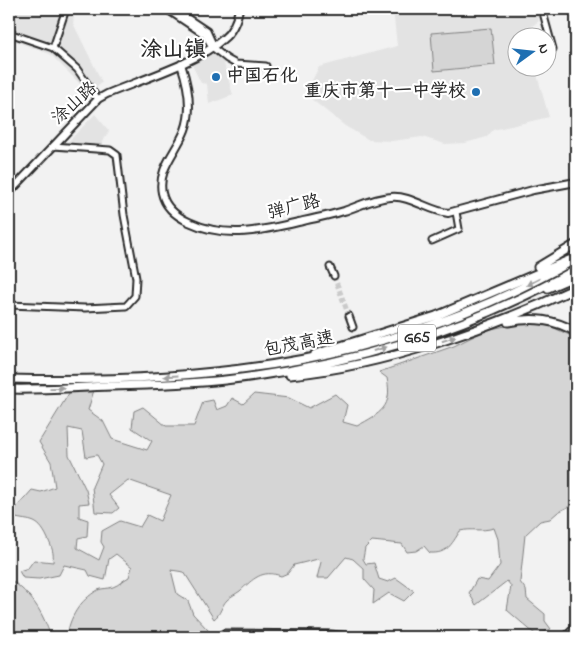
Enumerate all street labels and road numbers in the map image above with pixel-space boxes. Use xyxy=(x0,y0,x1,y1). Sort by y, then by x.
street label: 涂山路 xyxy=(46,76,104,132)
street label: 弹广路 xyxy=(265,189,323,227)
road number: G65 xyxy=(398,324,436,352)
street label: 包茂高速 xyxy=(261,325,337,365)

